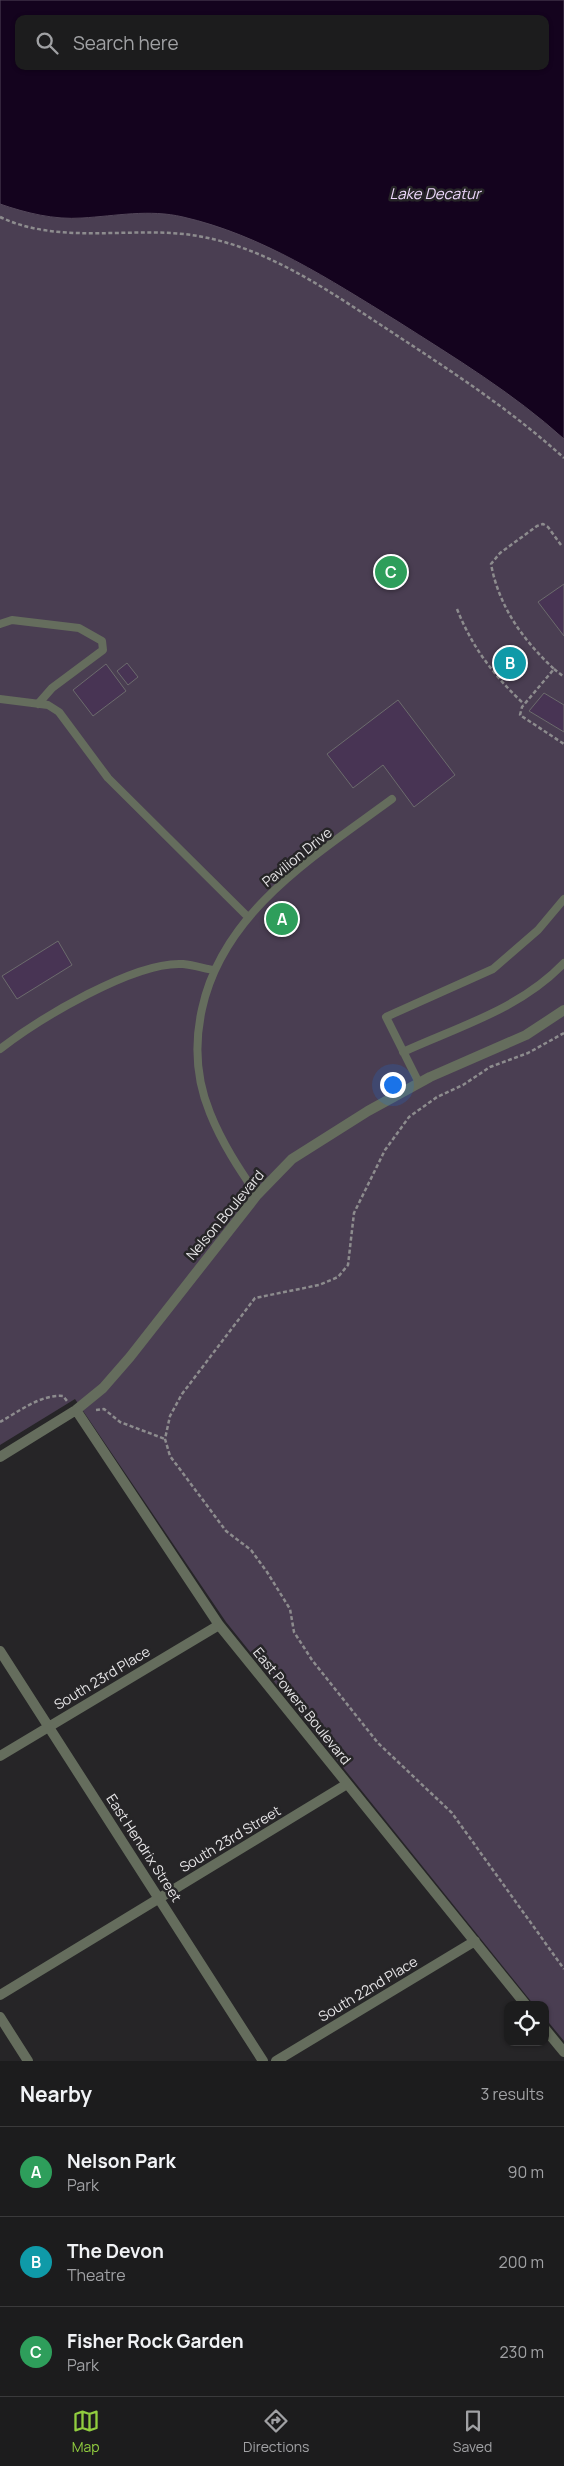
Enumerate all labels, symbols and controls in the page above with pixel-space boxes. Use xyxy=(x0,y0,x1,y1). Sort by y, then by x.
search box xyxy=(15,15,549,70)
icon: search xyxy=(33,29,61,57)
text: Search here xyxy=(73,30,179,56)
water label: Lake Decatur xyxy=(390,183,483,204)
pin: C xyxy=(375,553,407,591)
pin: B xyxy=(494,644,526,682)
street label: Pavilion Drive xyxy=(258,823,336,891)
pin: A xyxy=(266,900,298,938)
your location xyxy=(380,1072,406,1098)
street label: Nelson Boulevard xyxy=(181,1166,268,1264)
street label: South 23rd Place xyxy=(50,1641,153,1714)
street label: East Powers Boulevard xyxy=(249,1643,356,1768)
street label: East Hendrix Street xyxy=(102,1790,187,1906)
street label: South 23rd Street xyxy=(176,1801,284,1876)
street label: South 22nd Place xyxy=(315,1951,421,2026)
map controls xyxy=(504,2001,549,2046)
button: locate xyxy=(504,2001,549,2046)
text: Nearby xyxy=(20,2080,92,2108)
text: 3 results xyxy=(481,2083,544,2105)
text: Nelson Park xyxy=(67,2148,176,2174)
text: A xyxy=(31,2161,41,2183)
text: 90 m xyxy=(508,2161,544,2183)
text: Park xyxy=(67,2174,99,2196)
text: The Devon xyxy=(67,2238,164,2264)
text: B xyxy=(31,2251,41,2273)
text: 200 m xyxy=(499,2251,544,2273)
text: Theatre xyxy=(67,2264,126,2286)
text: Fisher Rock Garden xyxy=(67,2328,244,2354)
text: C xyxy=(30,2341,42,2363)
text: 230 m xyxy=(500,2341,544,2363)
text: Park xyxy=(67,2354,99,2376)
tab: Map xyxy=(72,2407,100,2456)
tab: Directions xyxy=(243,2407,309,2456)
tab: Saved xyxy=(453,2407,492,2456)

